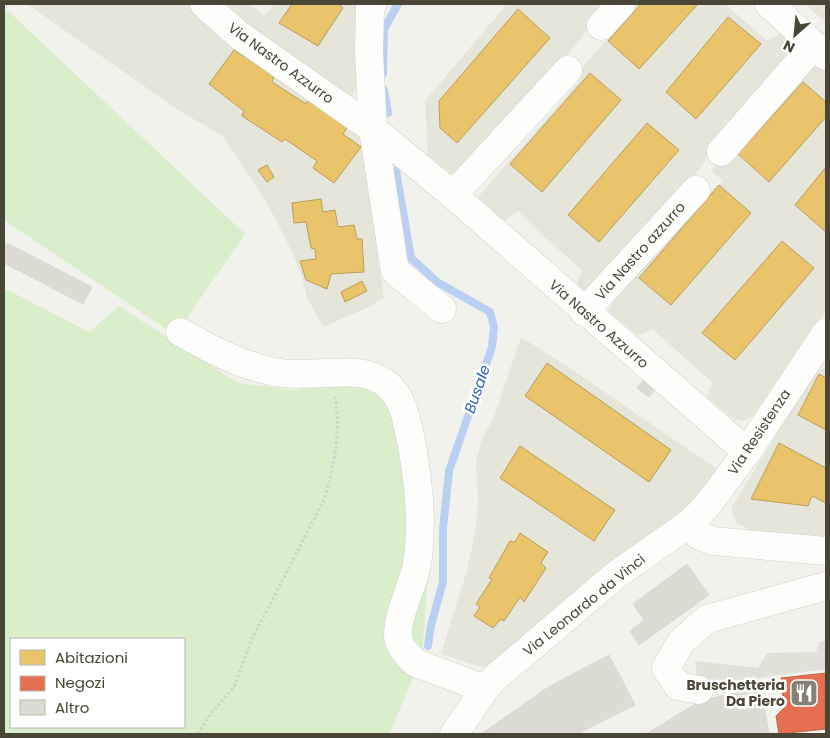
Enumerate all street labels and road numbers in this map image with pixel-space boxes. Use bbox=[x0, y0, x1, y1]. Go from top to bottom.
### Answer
street label: Via Nastro Azzurro bbox=[224, 18, 338, 108]
street label: Via Nastro azzurro bbox=[590, 197, 690, 305]
street label: Via Nastro Azzurro bbox=[545, 275, 653, 373]
street label: Via Resistenza bbox=[723, 385, 795, 479]
street label: Via Leonardo da Vinci bbox=[519, 549, 649, 661]

